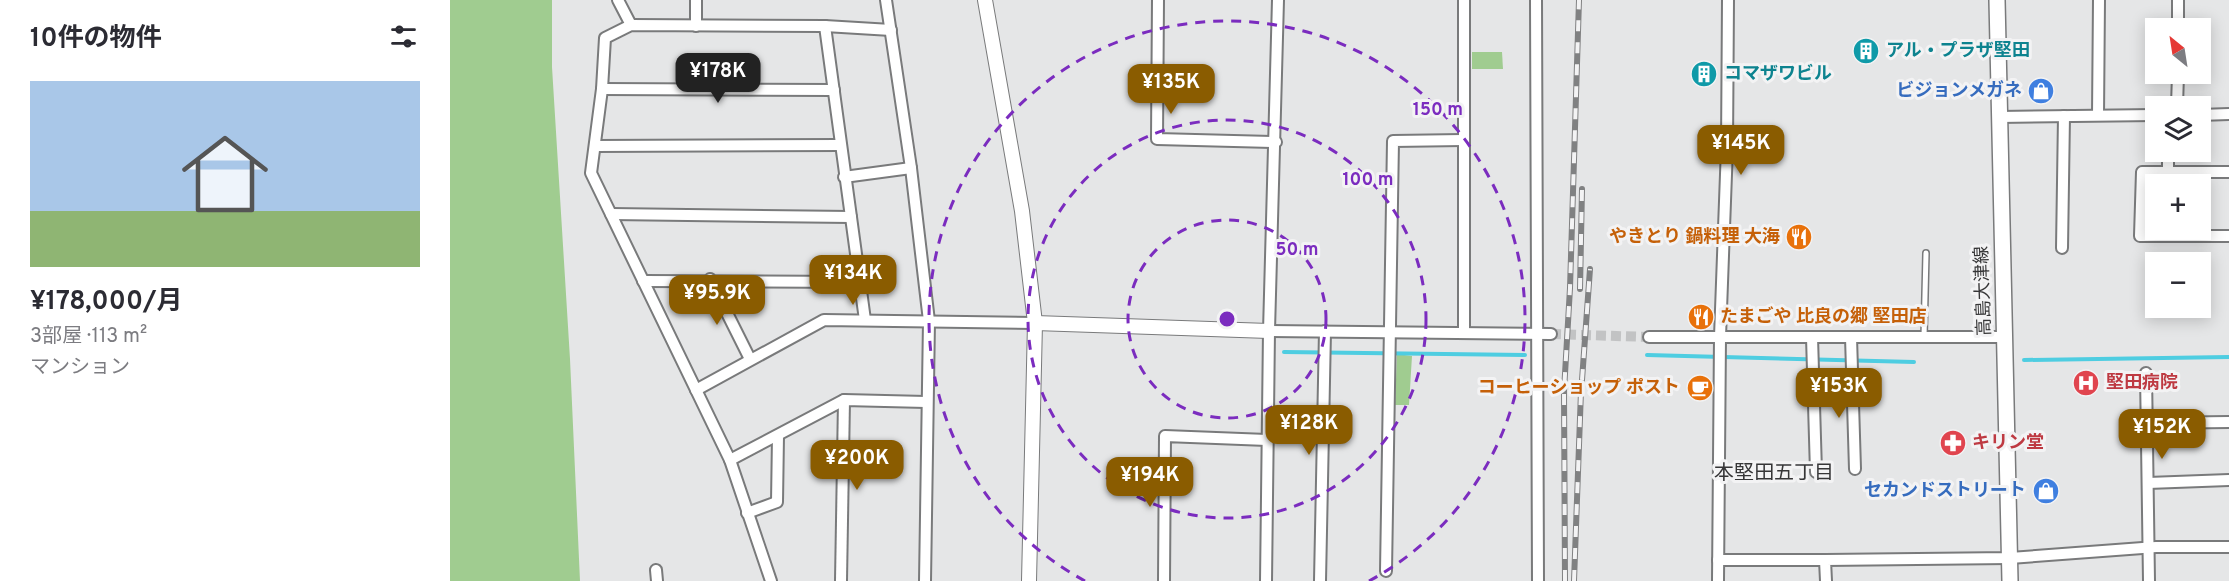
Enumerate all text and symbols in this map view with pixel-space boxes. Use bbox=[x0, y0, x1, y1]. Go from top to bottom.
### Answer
north arrow bbox=[2145, 18, 2211, 84]
map controls bbox=[2145, 18, 2211, 318]
icon: filters bbox=[387, 20, 420, 53]
text: 10件の物件 bbox=[30, 23, 162, 56]
building icon: アル・プラザ堅田 bbox=[1851, 36, 1881, 66]
place label: アル・プラザ堅田 bbox=[1886, 40, 2030, 63]
pin: ¥178K bbox=[676, 53, 760, 104]
text: ¥178K bbox=[690, 59, 746, 85]
building icon: コマザワビル bbox=[1689, 59, 1719, 89]
place label: コマザワビル bbox=[1724, 63, 1832, 86]
pin: ¥135K bbox=[1129, 64, 1213, 115]
text: ¥135K bbox=[1142, 70, 1200, 96]
shop icon: ビジョンメガネ bbox=[2026, 76, 2056, 106]
place label: ビジョンメガネ bbox=[1897, 80, 2022, 103]
button: layers bbox=[2145, 96, 2211, 162]
text: 150 m bbox=[1413, 99, 1463, 122]
icon: home bbox=[171, 120, 279, 228]
pin: ¥145K bbox=[1699, 125, 1783, 176]
text: ¥145K bbox=[1711, 131, 1771, 157]
text: 100 m bbox=[1342, 169, 1394, 192]
button: + bbox=[2145, 174, 2211, 240]
restaurant icon: やきとり 鍋料理 大海 bbox=[1784, 222, 1814, 252]
place label: やきとり 鍋料理 大海 bbox=[1609, 226, 1780, 249]
text: 50 m bbox=[1275, 239, 1319, 262]
street label: 高島大津線 bbox=[1971, 246, 1997, 336]
button: − bbox=[2145, 252, 2211, 318]
pin: ¥134K bbox=[811, 255, 895, 306]
text: ¥134K bbox=[823, 261, 883, 287]
pin: ¥95.9K bbox=[668, 275, 766, 326]
text: ¥95.9K bbox=[683, 281, 751, 307]
text: ¥178,000/月 bbox=[30, 286, 183, 319]
restaurant icon: たまごや 比良の郷 堅田店 bbox=[1686, 302, 1716, 332]
place label: たまごや 比良の郷 堅田店 bbox=[1720, 306, 1926, 329]
centre of rings bbox=[1217, 309, 1237, 329]
text: 3部屋 · 113 m² bbox=[30, 324, 147, 350]
text: マンション bbox=[30, 355, 130, 381]
pin: ¥153K bbox=[1797, 368, 1881, 419]
hospital icon: 堅田病院 bbox=[2071, 368, 2101, 398]
place label: 堅田病院 bbox=[2106, 372, 2178, 395]
cafe icon: コーヒーショップ ポスト bbox=[1685, 373, 1715, 403]
text: ¥153K bbox=[1810, 374, 1868, 400]
place label: コーヒーショップ ポスト bbox=[1478, 377, 1680, 400]
pin: ¥128K bbox=[1267, 405, 1351, 456]
pin: ¥152K bbox=[2120, 409, 2204, 460]
text: ¥128K bbox=[1279, 411, 1339, 437]
text: ¥152K bbox=[2133, 415, 2191, 441]
pharmacy icon: キリン堂 bbox=[1938, 428, 1968, 458]
place label: キリン堂 bbox=[1972, 432, 2044, 455]
pin: ¥200K bbox=[815, 440, 899, 491]
text: ¥200K bbox=[825, 446, 889, 472]
pin: ¥194K bbox=[1108, 457, 1192, 508]
district label: 本堅田五丁目 bbox=[1714, 461, 1834, 487]
text: ¥194K bbox=[1120, 463, 1180, 489]
shop icon: セカンドストリート bbox=[2031, 476, 2061, 506]
place label: セカンドストリート bbox=[1864, 480, 2026, 503]

